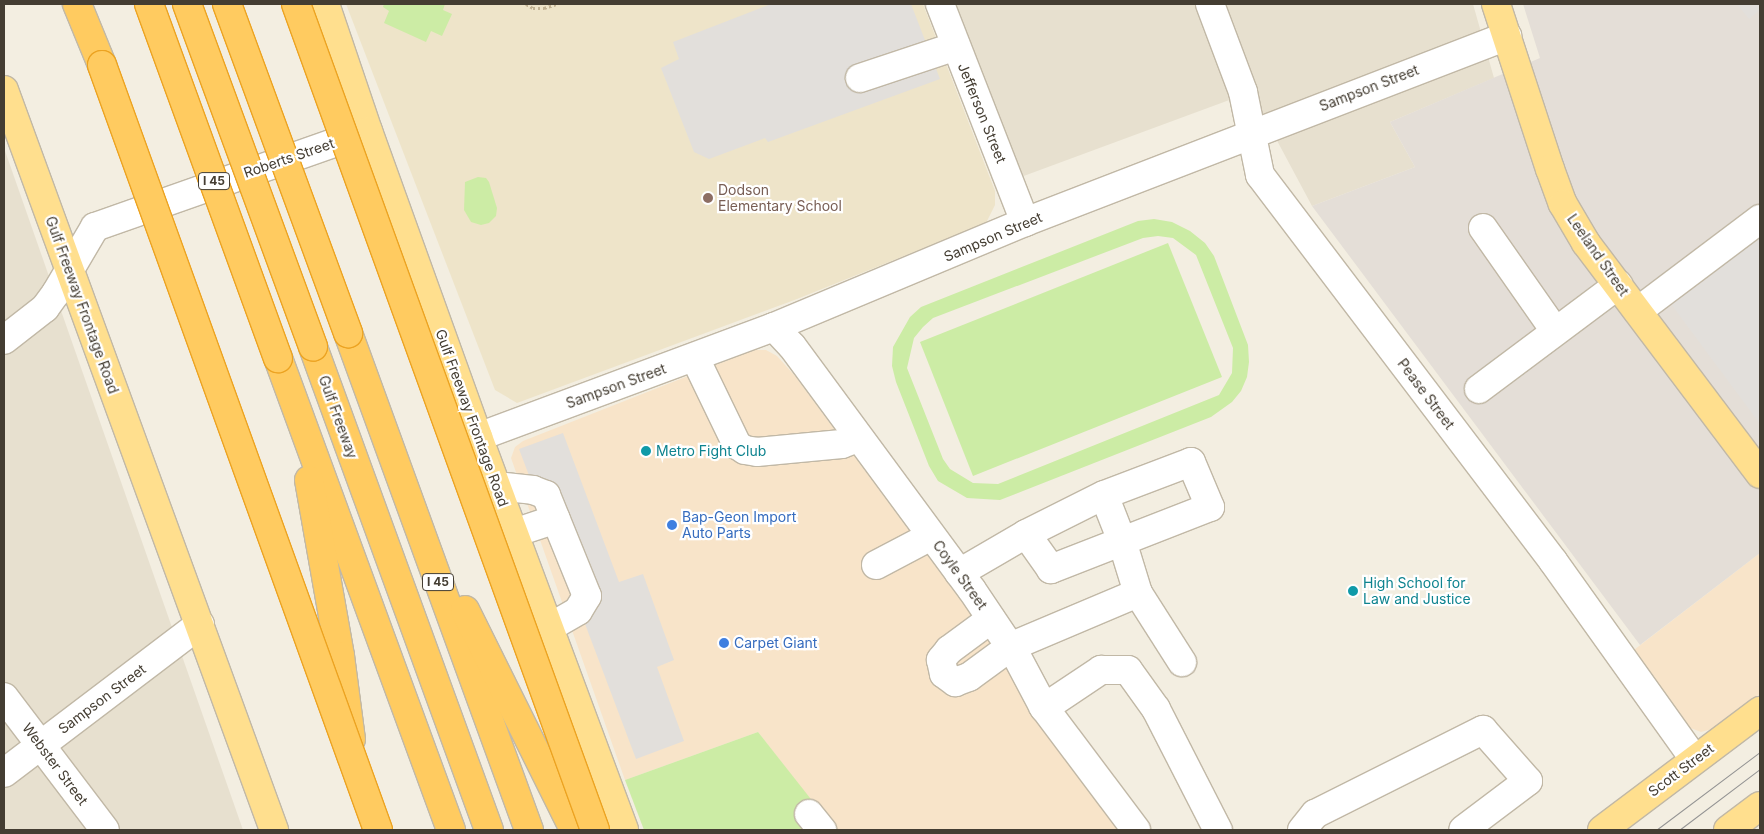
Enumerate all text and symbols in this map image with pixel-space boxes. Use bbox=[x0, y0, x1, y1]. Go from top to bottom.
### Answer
street label: Jefferson Street bbox=[954, 60, 1010, 166]
street label: Sampson Street bbox=[1317, 61, 1421, 115]
street label: Roberts Street bbox=[241, 135, 337, 181]
road number: I 45 bbox=[198, 172, 230, 190]
place label: Dodson Elementary School bbox=[718, 182, 842, 214]
marker: Dodson Elementary School bbox=[702, 192, 714, 204]
street label: Sampson Street bbox=[941, 209, 1045, 265]
street label: Leeland Street bbox=[1564, 211, 1632, 299]
street label: Gulf Freeway Frontage Road bbox=[42, 214, 122, 396]
street label: Gulf Freeway Frontage Road bbox=[432, 327, 512, 509]
street label: Pease Street bbox=[1394, 355, 1458, 433]
street label: Sampson Street bbox=[564, 360, 668, 412]
street label: Gulf Freeway bbox=[315, 373, 361, 461]
place label: Metro Fight Club bbox=[656, 443, 766, 459]
marker: Metro Fight Club bbox=[640, 445, 652, 457]
place label: Bap-Geon Import Auto Parts bbox=[682, 509, 796, 542]
marker: Bap-Geon Import Auto Parts bbox=[666, 519, 678, 531]
street label: Coyle Street bbox=[929, 537, 991, 613]
road number: I 45 bbox=[422, 572, 454, 592]
place label: High School for Law and Justice bbox=[1363, 575, 1471, 608]
marker: High School for Law and Justice bbox=[1347, 585, 1359, 597]
place label: Carpet Giant bbox=[734, 635, 817, 651]
marker: Carpet Giant bbox=[718, 637, 730, 649]
street label: Sampson Street bbox=[55, 661, 149, 737]
street label: Webster Street bbox=[19, 720, 91, 808]
street label: Scott Street bbox=[1645, 740, 1717, 800]

